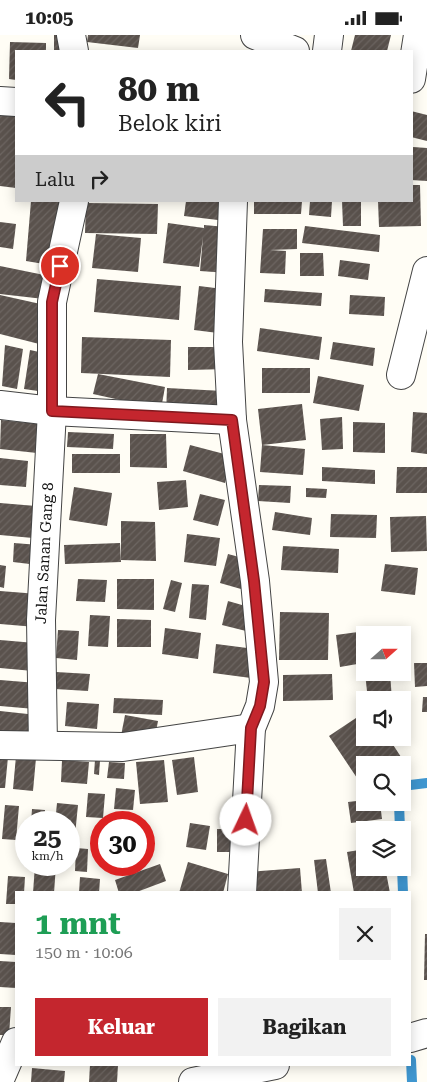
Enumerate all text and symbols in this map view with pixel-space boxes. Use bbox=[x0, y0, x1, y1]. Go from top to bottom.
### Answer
text: 10:05 bbox=[25, 6, 74, 29]
text: 80 m bbox=[118, 69, 200, 110]
icon: left bbox=[35, 70, 100, 135]
text: Belok kiri bbox=[118, 111, 222, 136]
icon: right bbox=[85, 165, 113, 193]
text: Lalu bbox=[35, 168, 75, 191]
pin bbox=[39, 245, 81, 287]
icon: arrive bbox=[46, 252, 74, 280]
street label: Jalan Sanan Gang 8 bbox=[32, 482, 57, 624]
north arrow bbox=[356, 626, 411, 681]
map controls bbox=[356, 626, 411, 876]
button: sound bbox=[356, 691, 411, 746]
button: search bbox=[356, 756, 411, 811]
position arrow bbox=[219, 793, 271, 845]
speed limit sign: 30 bbox=[90, 811, 155, 876]
button: layers bbox=[356, 821, 411, 876]
text: 25 bbox=[33, 823, 62, 852]
text: km/h bbox=[31, 849, 64, 863]
text: 1 mnt bbox=[35, 906, 121, 941]
button: close bbox=[339, 908, 391, 960]
text: 150 m · 10:06 bbox=[35, 943, 133, 962]
button: Keluar bbox=[35, 998, 208, 1056]
button: Bagikan bbox=[218, 998, 391, 1056]

